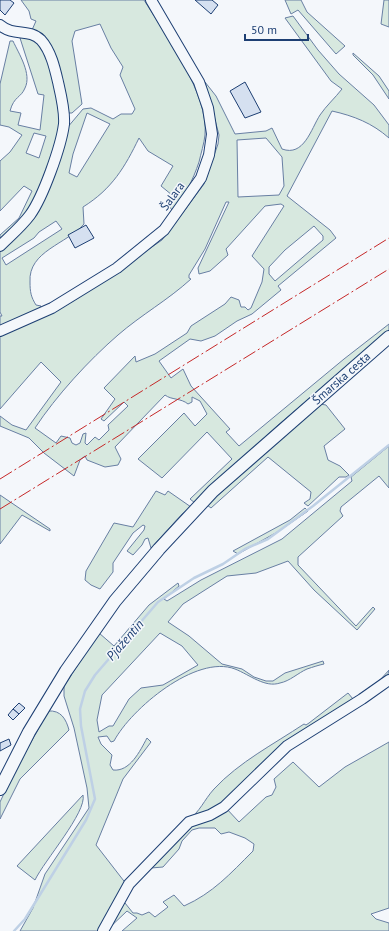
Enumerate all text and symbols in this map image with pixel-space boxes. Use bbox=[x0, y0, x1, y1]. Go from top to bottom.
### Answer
scale bar bbox=[245, 16, 308, 42]
text: 50 m bbox=[251, 22, 277, 37]
street label: Šalara bbox=[157, 179, 187, 213]
street label: Šmarska cesta bbox=[309, 349, 373, 407]
water label: Pjažentin bbox=[103, 616, 148, 664]

